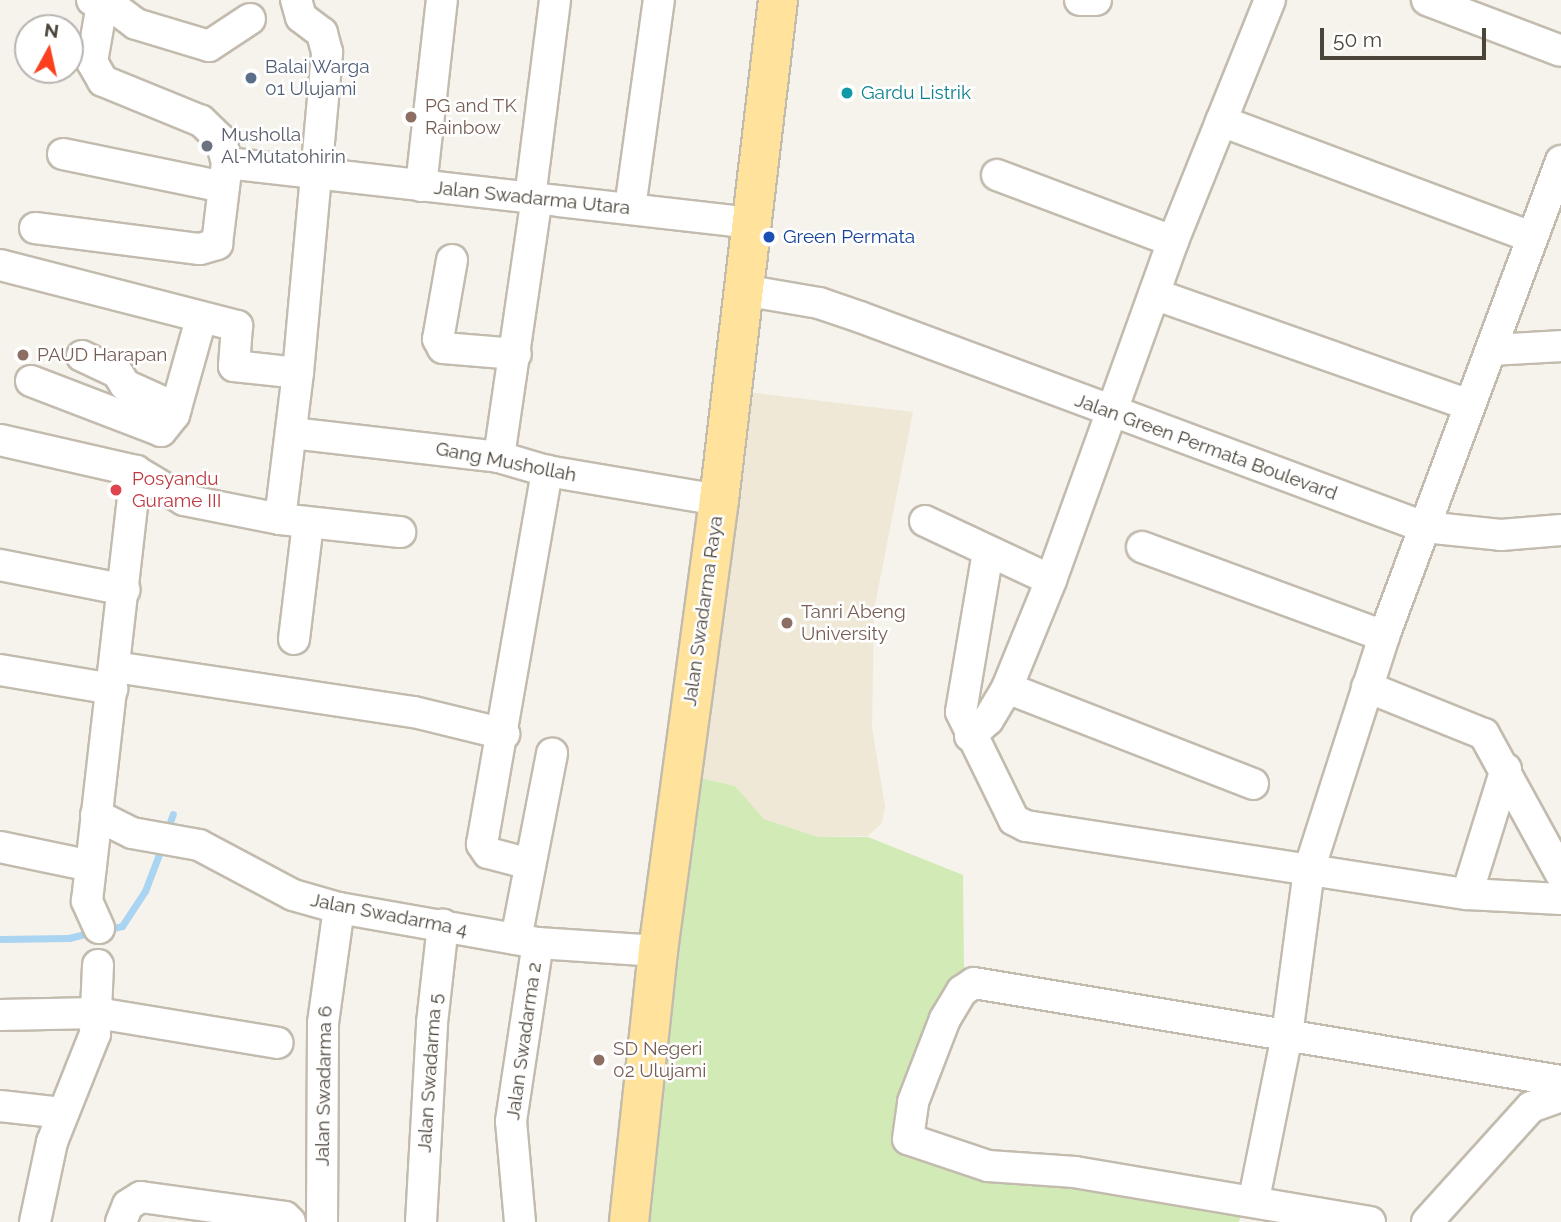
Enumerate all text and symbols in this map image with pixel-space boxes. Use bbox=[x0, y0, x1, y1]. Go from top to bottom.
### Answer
north arrow bbox=[14, 14, 84, 84]
scale bar bbox=[1323, 14, 1489, 58]
text: N bbox=[43, 18, 60, 42]
text: 50 m bbox=[1333, 27, 1382, 52]
place label: Balai Warga 01 Ulujami bbox=[265, 56, 370, 100]
marker: Balai Warga 01 Ulujami bbox=[243, 70, 259, 86]
place label: Gardu Listrik bbox=[861, 82, 971, 104]
marker: Gardu Listrik bbox=[839, 85, 855, 101]
place label: PG and TK Rainbow bbox=[425, 95, 517, 139]
marker: PG and TK Rainbow bbox=[403, 109, 419, 125]
place label: Musholla Al-Mutatohirin bbox=[221, 124, 346, 168]
marker: Musholla Al-Mutatohirin bbox=[199, 138, 215, 154]
street label: Jalan Swadarma Utara bbox=[433, 176, 631, 220]
place label: Green Permata bbox=[783, 226, 915, 248]
marker: Green Permata bbox=[761, 229, 777, 245]
place label: PAUD Harapan bbox=[37, 344, 167, 366]
marker: PAUD Harapan bbox=[15, 347, 31, 363]
street label: Jalan Green Permata Boulevard bbox=[1072, 389, 1340, 505]
street label: Gang Mushollah bbox=[434, 437, 578, 487]
place label: Posyandu Gurame III bbox=[132, 468, 221, 512]
marker: Posyandu Gurame III bbox=[106, 480, 126, 500]
street label: Jalan Swadarma Raya bbox=[678, 514, 728, 708]
place label: Tanri Abeng University bbox=[801, 601, 906, 645]
marker: Tanri Abeng University bbox=[779, 615, 795, 631]
street label: Jalan Swadarma 4 bbox=[309, 889, 469, 941]
street label: Jalan Swadarma 2 bbox=[502, 961, 546, 1121]
street label: Jalan Swadarma 5 bbox=[413, 993, 447, 1153]
street label: Jalan Swadarma 6 bbox=[311, 1006, 337, 1166]
place label: SD Negeri 02 Ulujami bbox=[613, 1038, 706, 1082]
marker: SD Negeri 02 Ulujami bbox=[591, 1052, 607, 1068]

